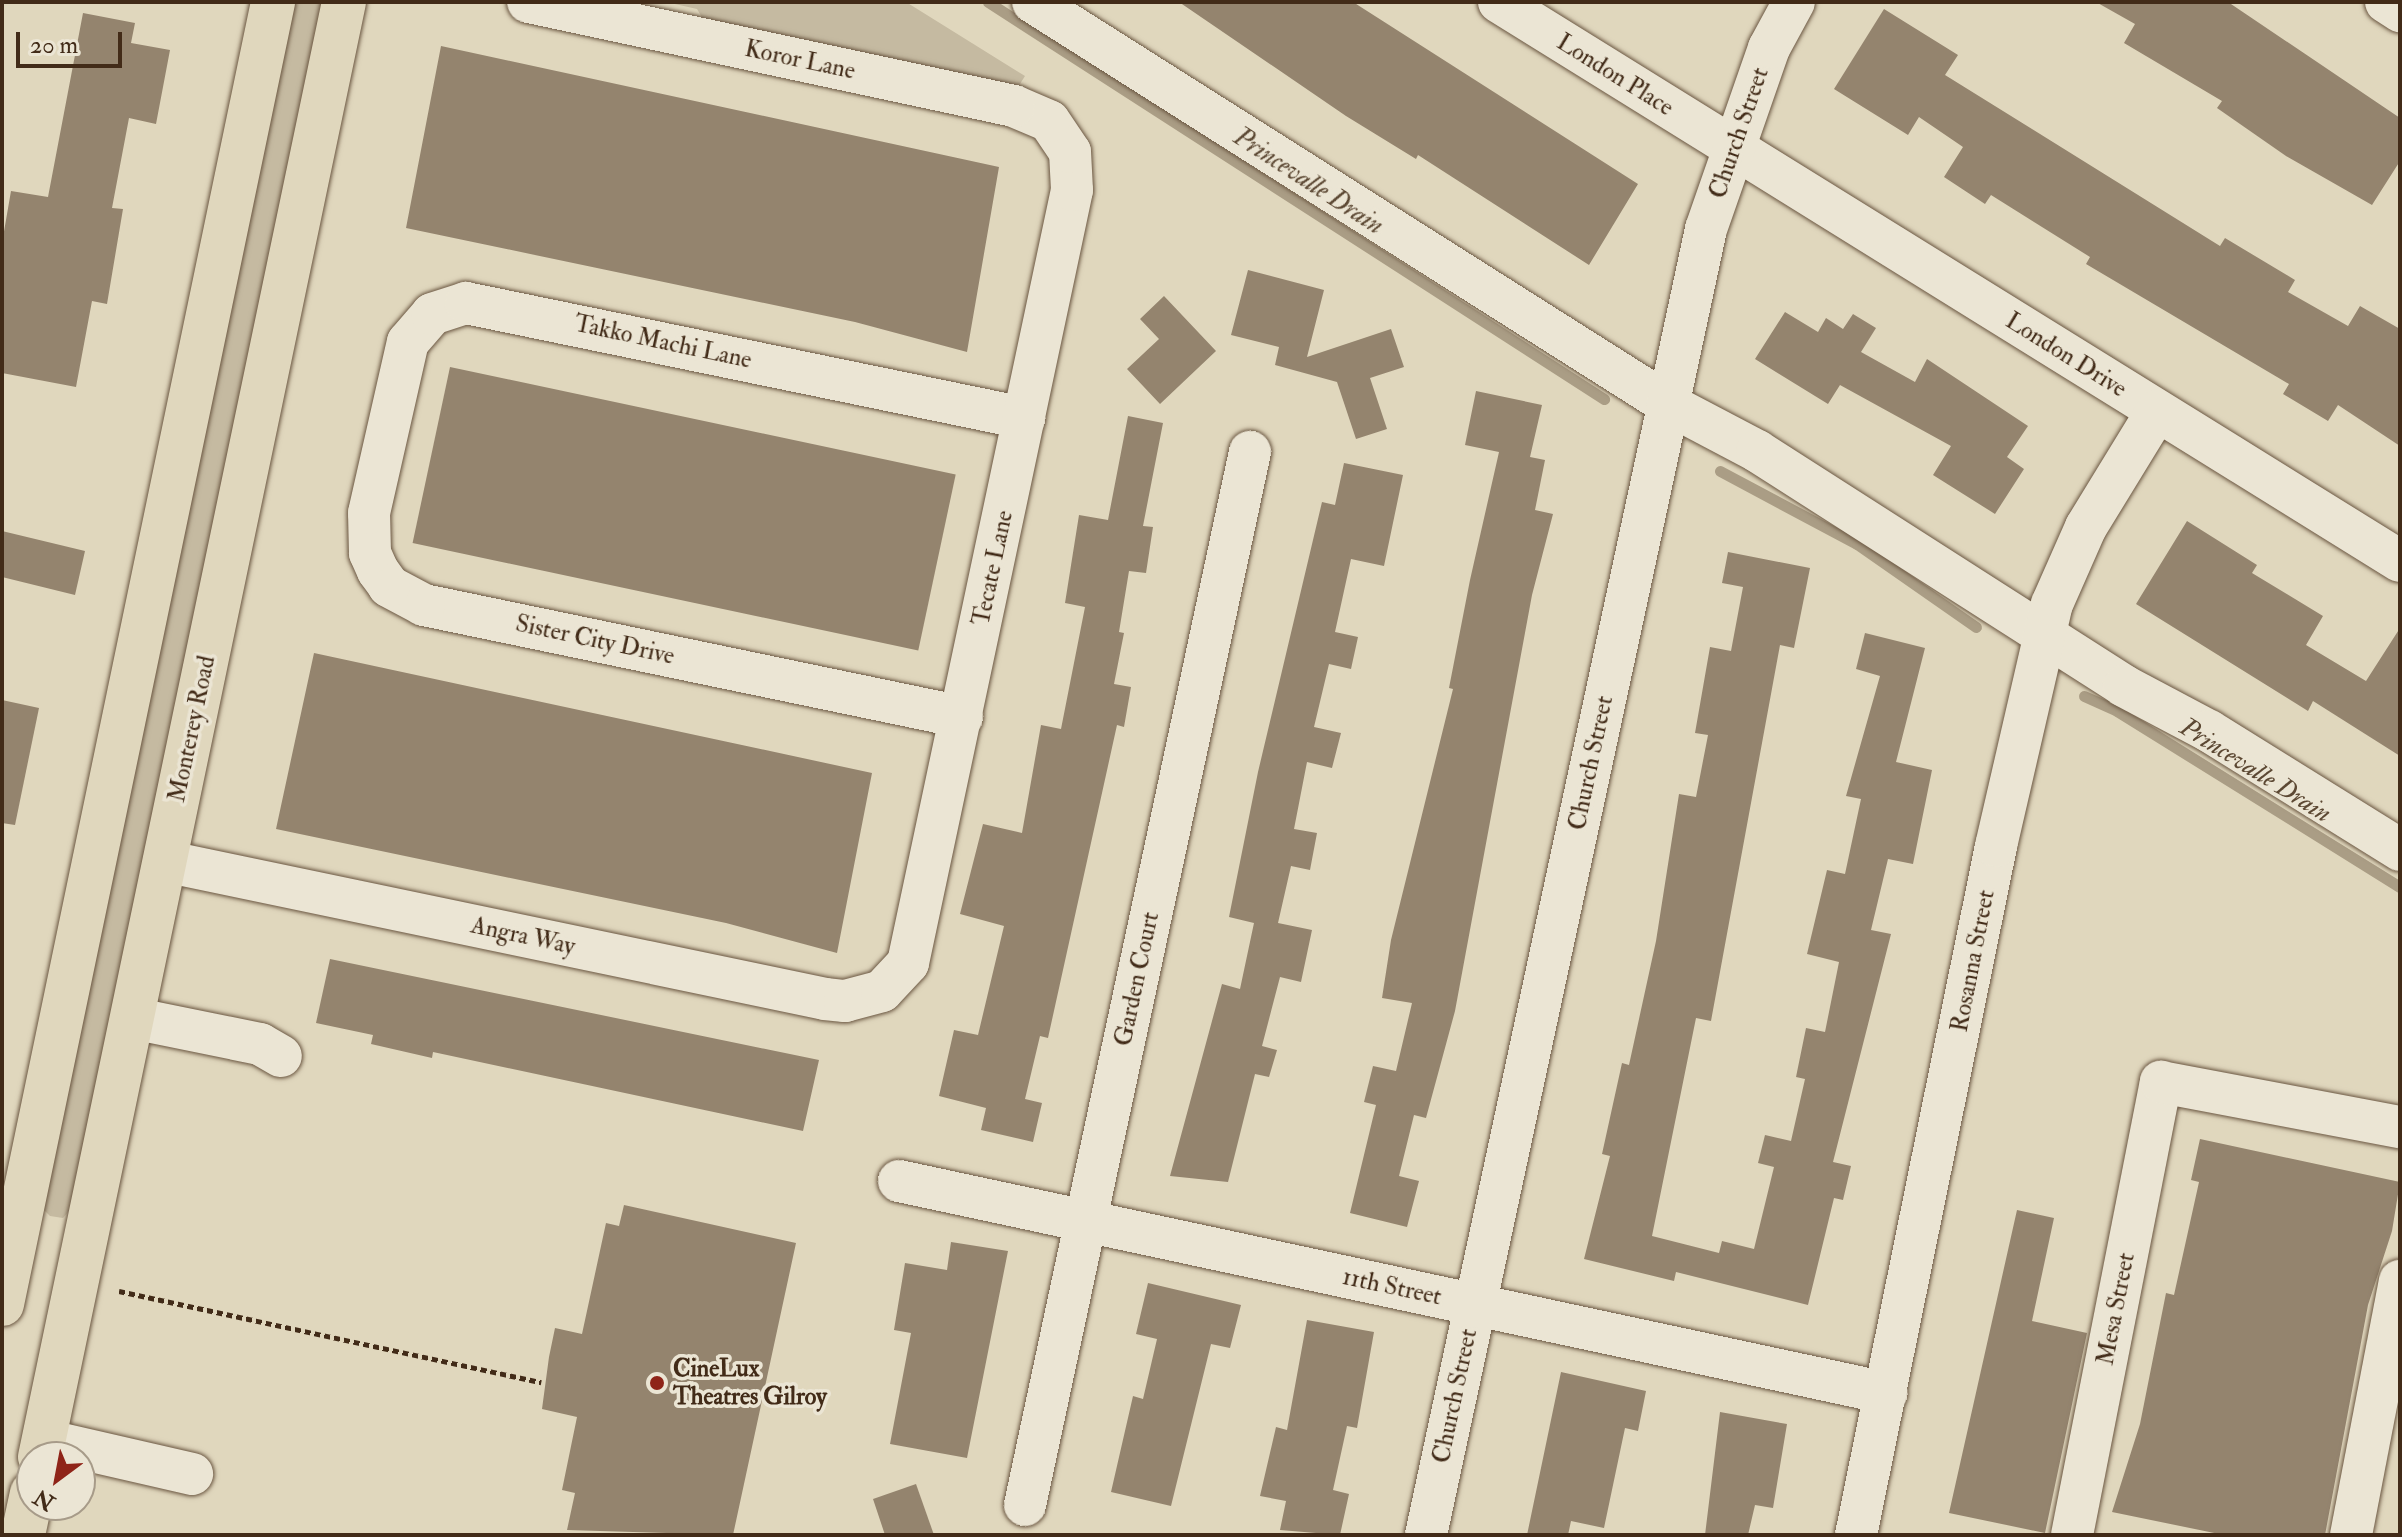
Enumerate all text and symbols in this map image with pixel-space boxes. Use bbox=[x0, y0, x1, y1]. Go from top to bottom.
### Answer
scale bar bbox=[20, 16, 126, 66]
street label: London Place bbox=[1551, 28, 1679, 122]
text: 20 m bbox=[30, 30, 78, 61]
street label: Koror Lane bbox=[742, 34, 858, 86]
street label: Church Street bbox=[1703, 64, 1775, 202]
water label: Princevalle Drain bbox=[1227, 122, 1389, 242]
street label: London Drive bbox=[2000, 306, 2132, 404]
street label: Takko Machi Lane bbox=[572, 309, 754, 375]
street label: Tecate Lane bbox=[967, 508, 1019, 628]
street label: Sister City Drive bbox=[513, 609, 677, 671]
street label: Monterey Road bbox=[162, 653, 222, 805]
street label: Church Street bbox=[1563, 693, 1619, 833]
water label: Princevalle Drain bbox=[2174, 712, 2336, 830]
street label: Rosanna Street bbox=[1945, 888, 2001, 1034]
street label: Garden Court bbox=[1109, 909, 1165, 1049]
street label: Angra Way bbox=[468, 911, 578, 961]
street label: Mesa Street bbox=[2091, 1250, 2141, 1368]
street label: 11th Street bbox=[1340, 1262, 1444, 1312]
street label: Church Street bbox=[1427, 1326, 1483, 1466]
place label: CineLux Theatres Gilroy bbox=[673, 1355, 827, 1411]
marker: CineLux Theatres Gilroy bbox=[648, 1374, 666, 1392]
north arrow bbox=[16, 1441, 96, 1521]
text: N bbox=[29, 1483, 60, 1517]

